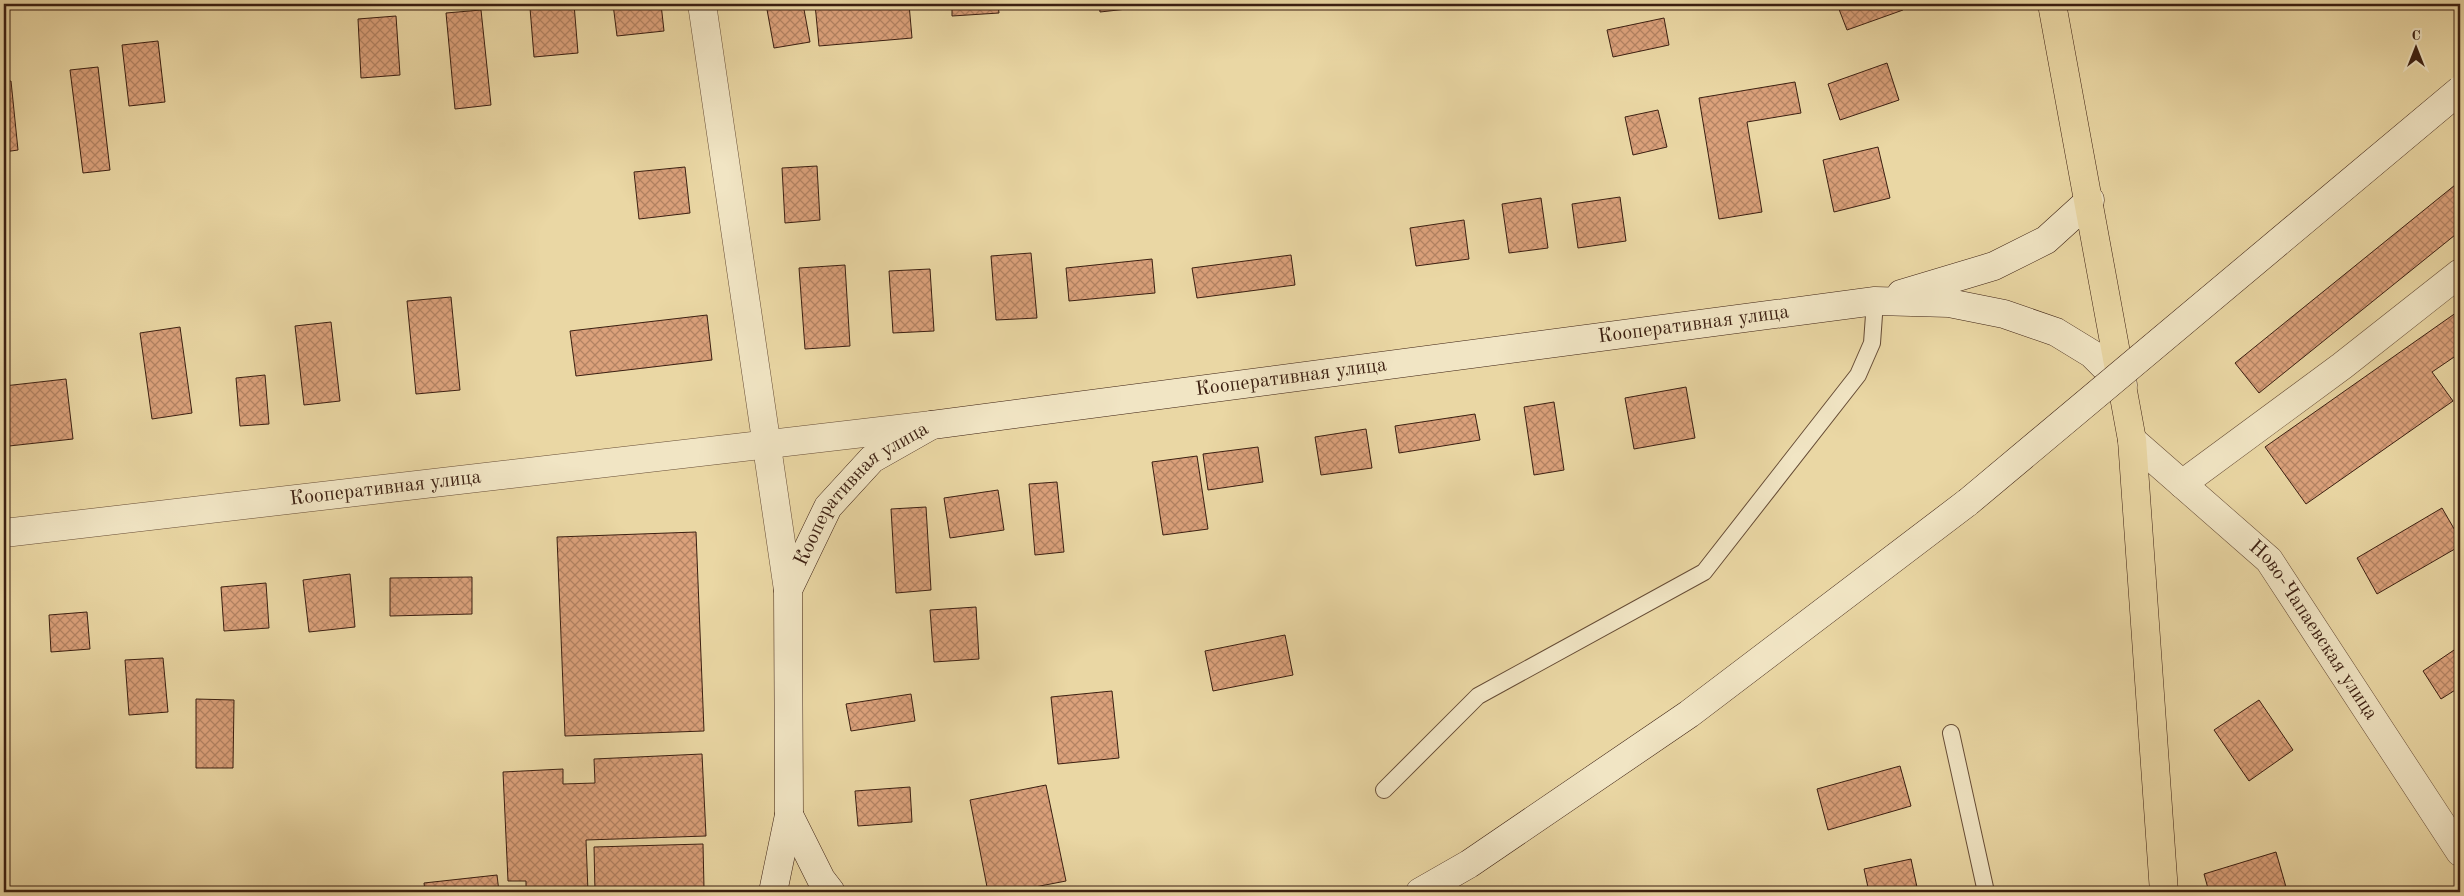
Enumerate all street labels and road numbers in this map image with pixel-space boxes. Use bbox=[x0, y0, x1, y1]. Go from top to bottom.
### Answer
street label: Кооперативная улица bbox=[1597, 302, 1791, 347]
street label: Кооперативная улица bbox=[1194, 355, 1388, 400]
street label: Кооперативная улица bbox=[791, 419, 932, 569]
street label: Кооперативная улица bbox=[289, 468, 482, 510]
street label: Ново-Чапаевская улица bbox=[2245, 537, 2381, 724]

